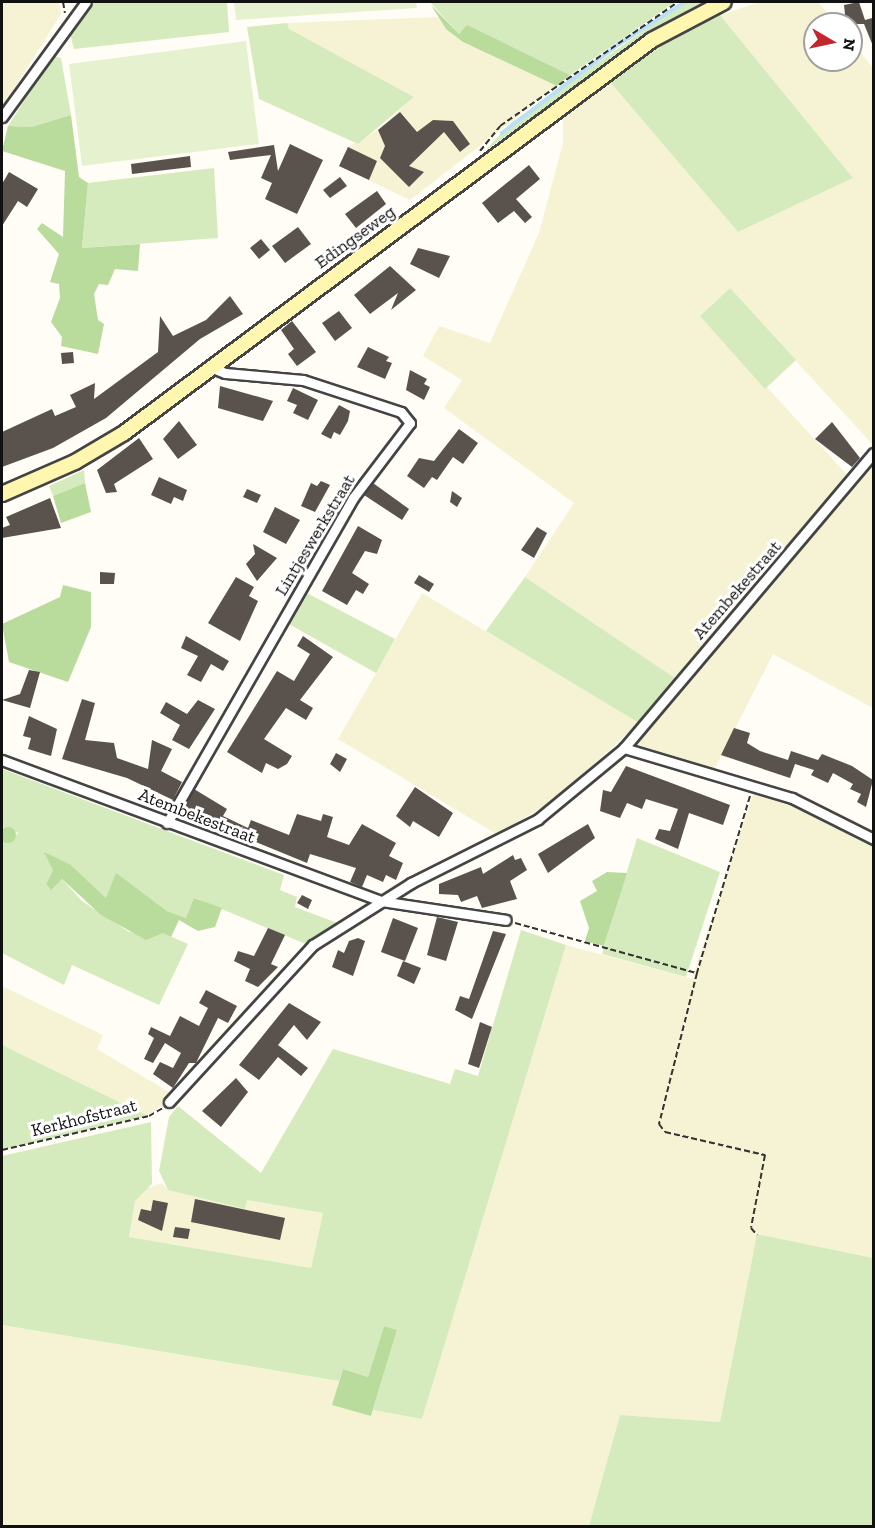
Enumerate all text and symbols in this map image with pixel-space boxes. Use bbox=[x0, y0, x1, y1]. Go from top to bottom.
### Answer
north arrow bbox=[803, 12, 863, 72]
text: N bbox=[839, 37, 860, 52]
street label: Edingseweg bbox=[311, 201, 399, 273]
street label: Lintjeswerkstraat bbox=[270, 470, 360, 600]
street label: Atembekestraat bbox=[688, 536, 786, 644]
street label: Atembekestraat bbox=[135, 784, 259, 848]
street label: Kerkhofstraat bbox=[29, 1094, 139, 1142]

